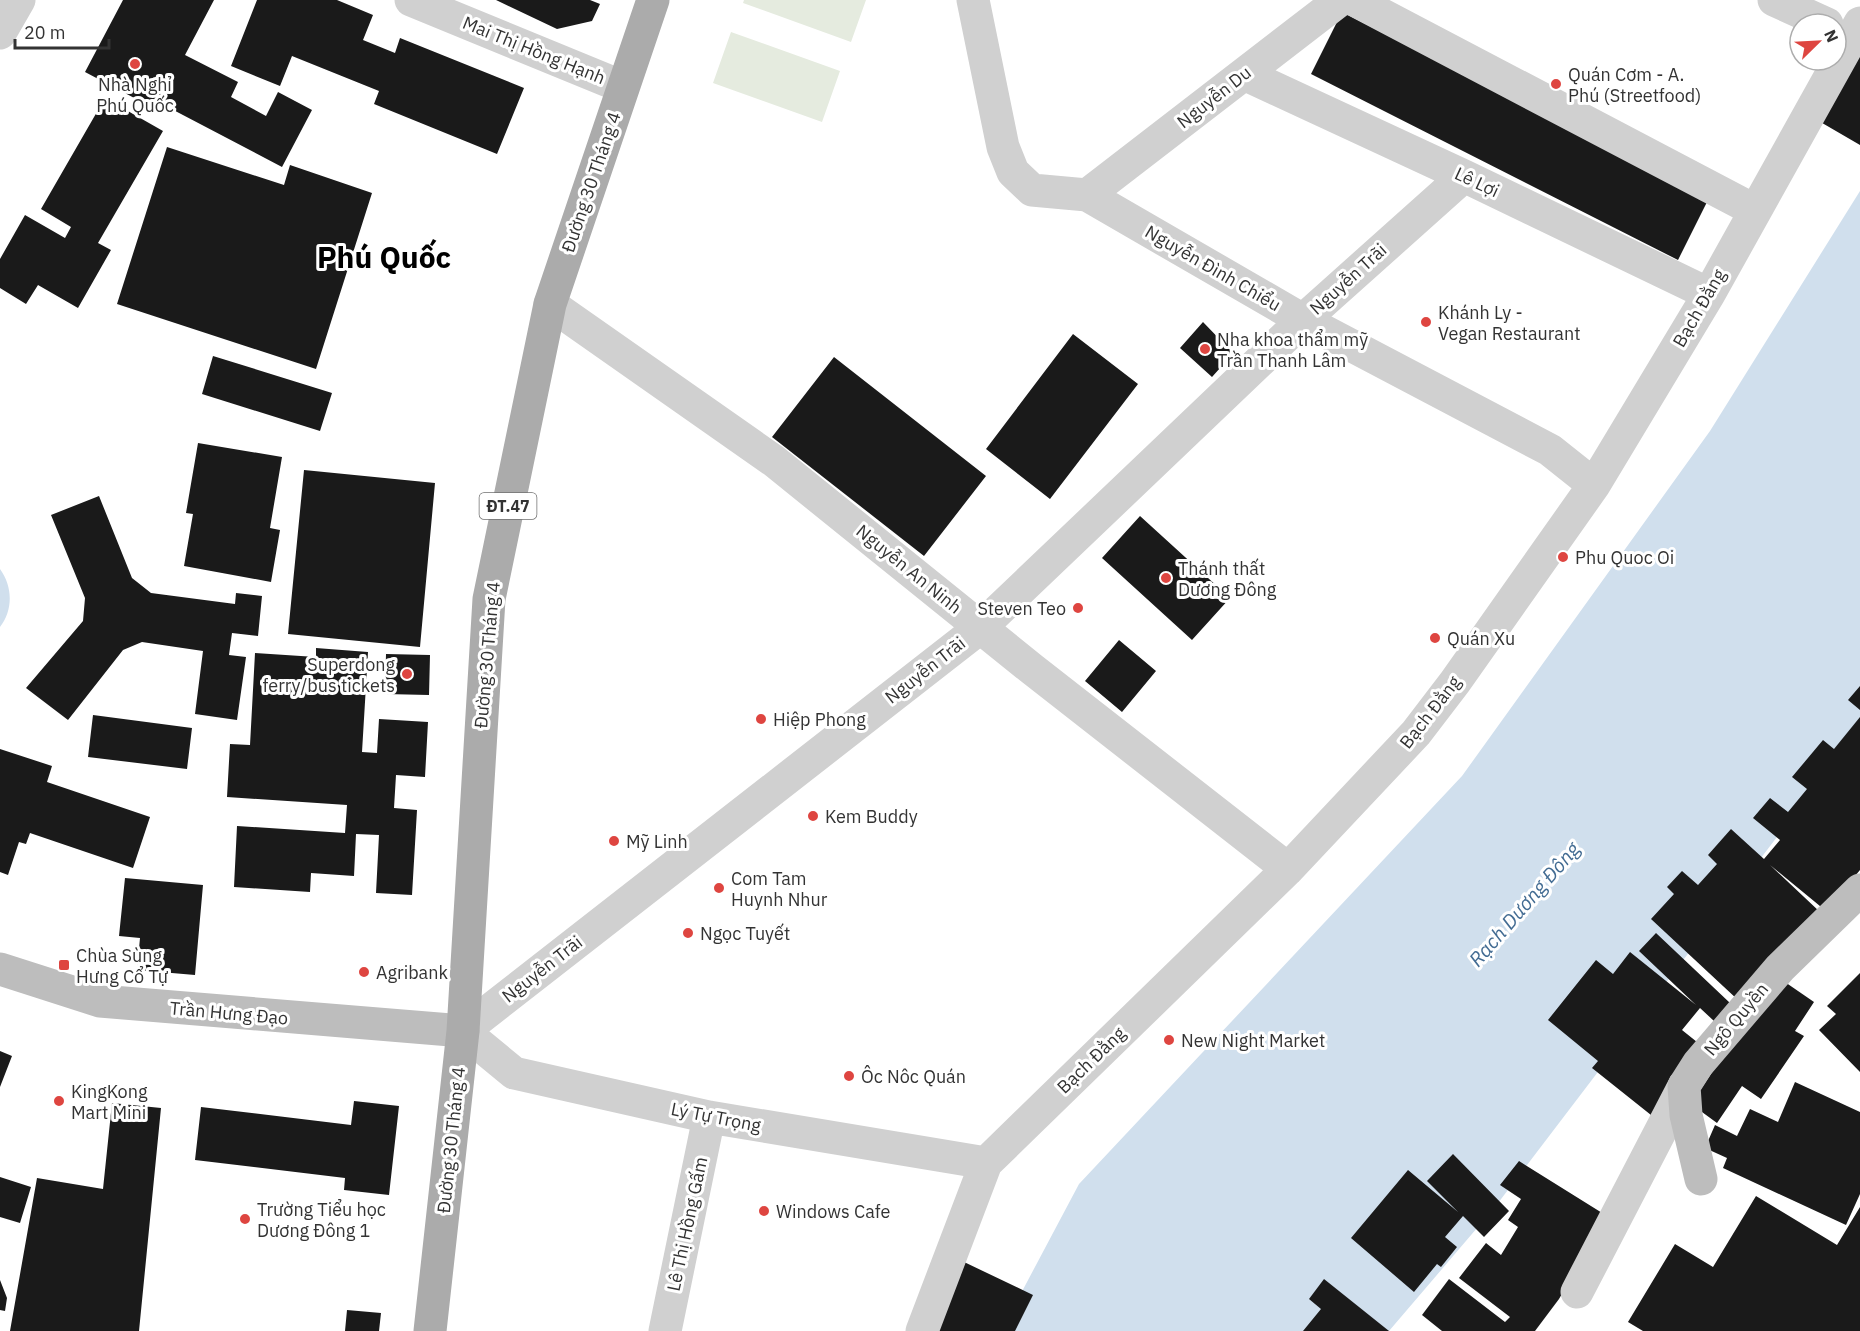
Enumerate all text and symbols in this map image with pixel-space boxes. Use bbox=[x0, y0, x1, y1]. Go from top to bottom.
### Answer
street label: Mai Thị Hồng Hạnh bbox=[459, 11, 609, 89]
scale bar bbox=[15, 12, 110, 50]
north arrow bbox=[1788, 12, 1848, 72]
text: 20 m bbox=[24, 21, 66, 44]
text: N bbox=[1820, 27, 1843, 45]
marker: Nhà Nghỉ Phú Quốc bbox=[128, 57, 142, 71]
street label: Nguyễn Du bbox=[1172, 61, 1256, 133]
place label: Quán Cơm - A. Phú (Streetfood) bbox=[1568, 63, 1701, 107]
place label: Nhà Nghỉ Phú Quốc bbox=[96, 73, 174, 117]
marker: Quán Cơm - A. Phú (Streetfood) bbox=[1549, 77, 1563, 91]
street label: Đường 30 Tháng 4 bbox=[556, 108, 626, 255]
street label: Lê Lợi bbox=[1451, 162, 1503, 202]
street label: Nguyễn Đình Chiểu bbox=[1141, 220, 1285, 316]
district label: Phú Quốc bbox=[317, 237, 451, 276]
street label: Nguyễn Trãi bbox=[1305, 238, 1391, 320]
street label: Bạch Đằng bbox=[1667, 264, 1731, 351]
place label: Khánh Ly - Vegan Restaurant bbox=[1438, 301, 1580, 345]
marker: Khánh Ly - Vegan Restaurant bbox=[1419, 315, 1433, 329]
place label: Nha khoa thẩm mỹ Trần Thanh Lâm bbox=[1217, 328, 1368, 372]
marker: Nha khoa thẩm mỹ Trần Thanh Lâm bbox=[1198, 342, 1212, 356]
road number: ĐT.47 bbox=[480, 493, 536, 519]
street label: Nguyễn An Ninh bbox=[852, 519, 966, 619]
place label: Phu Quoc Oi bbox=[1575, 546, 1674, 569]
marker: Phu Quoc Oi bbox=[1556, 550, 1570, 564]
place label: Thánh thất Dương Đông bbox=[1178, 557, 1277, 601]
marker: Thánh thất Dương Đông bbox=[1159, 571, 1173, 585]
street label: Đường 30 Tháng 4 bbox=[469, 580, 505, 729]
place label: Steven Teo bbox=[977, 597, 1066, 620]
marker: Steven Teo bbox=[1071, 601, 1085, 615]
place label: Quán Xu bbox=[1447, 627, 1515, 650]
street label: Nguyễn Trãi bbox=[880, 631, 970, 709]
marker: Quán Xu bbox=[1428, 631, 1442, 645]
place label: Superdong ferry/bus tickets bbox=[262, 653, 395, 697]
marker: Superdong ferry/bus tickets bbox=[400, 667, 414, 681]
street label: Bạch Đằng bbox=[1394, 671, 1466, 753]
place label: Hiệp Phong bbox=[773, 708, 866, 731]
marker: Hiệp Phong bbox=[754, 712, 768, 726]
place label: Kem Buddy bbox=[825, 805, 918, 828]
marker: Kem Buddy bbox=[806, 809, 820, 823]
place label: Mỹ Linh bbox=[626, 830, 688, 853]
marker: Mỹ Linh bbox=[607, 834, 621, 848]
water label: Rạch Dương Đông bbox=[1463, 835, 1586, 972]
place label: Com Tam Huynh Nhur bbox=[731, 867, 828, 911]
marker: Com Tam Huynh Nhur bbox=[712, 881, 726, 895]
place label: Ngọc Tuyết bbox=[700, 922, 790, 945]
marker: Ngọc Tuyết bbox=[681, 926, 695, 940]
street label: Nguyễn Trãi bbox=[497, 930, 587, 1008]
place label: Chùa Sùng Hưng Cổ Tự bbox=[76, 944, 169, 988]
marker: Chùa Sùng Hưng Cổ Tự bbox=[57, 958, 71, 972]
place label: Agribank bbox=[376, 961, 448, 984]
marker: Agribank bbox=[357, 965, 371, 979]
street label: Ngô Quyền bbox=[1699, 978, 1773, 1060]
street label: Trần Hưng Đạo bbox=[169, 996, 289, 1030]
street label: Bạch Đằng bbox=[1052, 1021, 1130, 1098]
place label: New Night Market bbox=[1181, 1029, 1325, 1052]
marker: New Night Market bbox=[1162, 1033, 1176, 1047]
street label: Đường 30 Tháng 4 bbox=[432, 1065, 470, 1214]
place label: Ôc Nôc Quán bbox=[861, 1065, 966, 1088]
marker: Ôc Nôc Quán bbox=[842, 1069, 856, 1083]
place label: KingKong Mart Mini bbox=[71, 1080, 148, 1124]
marker: KingKong Mart Mini bbox=[52, 1094, 66, 1108]
street label: Lý Tự Trọng bbox=[669, 1097, 763, 1137]
street label: Lê Thị Hồng Gấm bbox=[662, 1155, 712, 1293]
place label: Trường Tiểu học Dương Đông 1 bbox=[257, 1198, 386, 1242]
place label: Windows Cafe bbox=[776, 1200, 891, 1223]
marker: Windows Cafe bbox=[757, 1204, 771, 1218]
marker: Trường Tiểu học Dương Đông 1 bbox=[238, 1212, 252, 1226]

